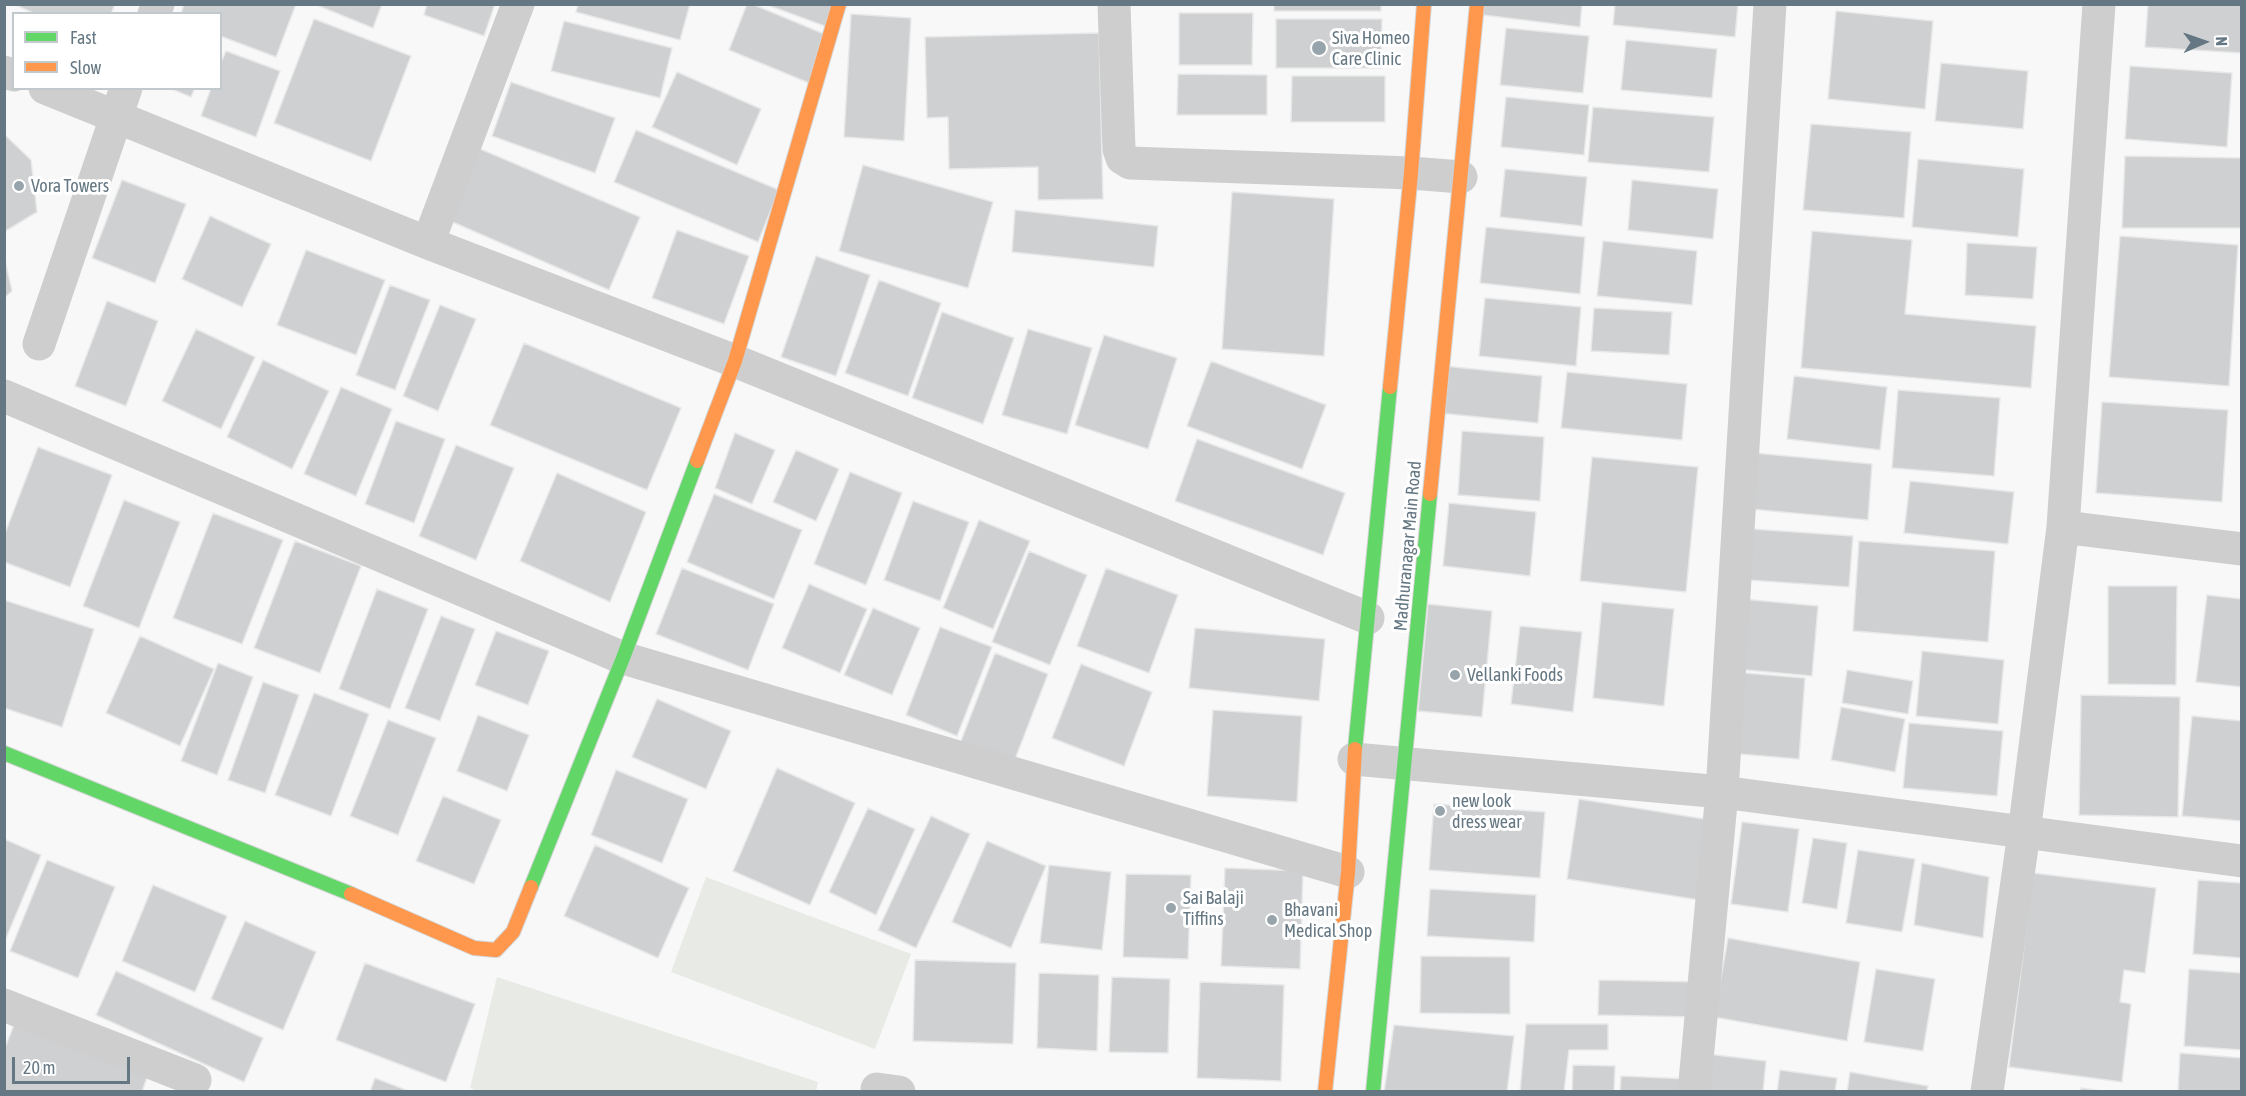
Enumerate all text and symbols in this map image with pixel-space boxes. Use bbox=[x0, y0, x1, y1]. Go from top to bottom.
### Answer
legend bbox=[12, 12, 222, 90]
north arrow bbox=[2174, 12, 2234, 72]
text: Fast bbox=[70, 27, 97, 48]
place label: Siva Homeo Care Clinic bbox=[1332, 27, 1410, 70]
text: N bbox=[2213, 36, 2231, 46]
marker: Siva Homeo Care Clinic bbox=[1310, 39, 1328, 57]
text: Slow bbox=[70, 57, 101, 78]
place label: Vora Towers bbox=[31, 175, 109, 197]
marker: Vora Towers bbox=[12, 179, 26, 193]
street label: Madhuranagar Main Road bbox=[1390, 460, 1426, 632]
place label: Vellanki Foods bbox=[1467, 664, 1563, 686]
marker: Vellanki Foods bbox=[1448, 668, 1462, 682]
place label: new look dress wear bbox=[1452, 790, 1522, 832]
marker: new look dress wear bbox=[1433, 804, 1447, 818]
place label: Sai Balaji Tiffins bbox=[1183, 887, 1244, 930]
place label: Bhavani Medical Shop bbox=[1284, 899, 1372, 942]
marker: Sai Balaji Tiffins bbox=[1164, 901, 1178, 915]
marker: Bhavani Medical Shop bbox=[1265, 913, 1279, 927]
scale bar bbox=[15, 1045, 134, 1083]
text: 20 m bbox=[23, 1057, 55, 1078]

